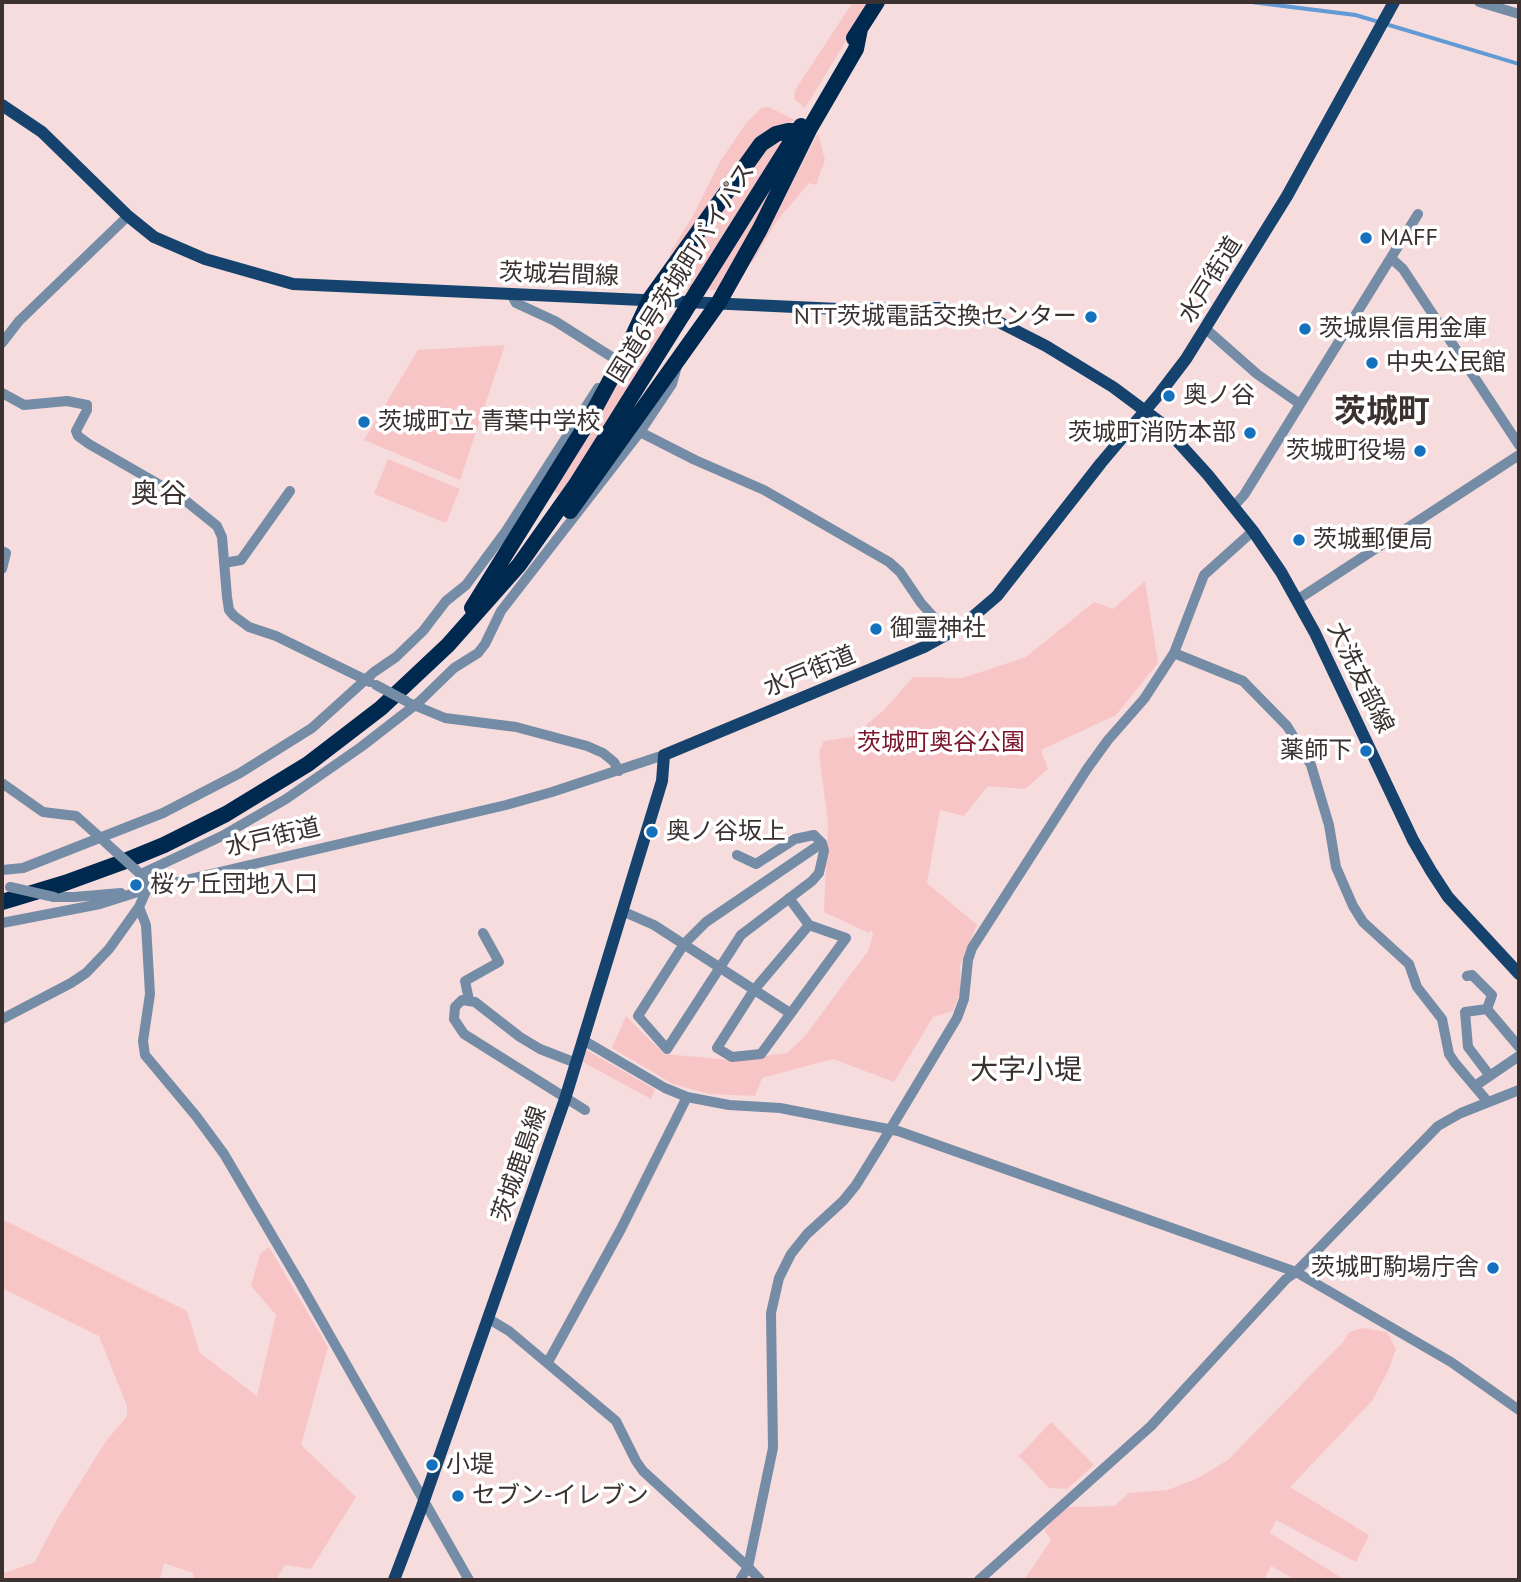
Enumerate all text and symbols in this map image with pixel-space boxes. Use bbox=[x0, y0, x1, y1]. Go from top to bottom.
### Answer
street label: 国道6号茨城町バイパス bbox=[603, 158, 761, 388]
place label: MAFF bbox=[1380, 224, 1438, 252]
marker: MAFF bbox=[1358, 230, 1374, 246]
street label: 水戸街道 bbox=[1173, 232, 1249, 328]
street label: 茨城岩間線 bbox=[499, 259, 619, 291]
place label: NTT茨城電話交換センター bbox=[794, 303, 1077, 331]
marker: NTT茨城電話交換センター bbox=[1083, 309, 1099, 325]
place label: 茨城県信用金庫 bbox=[1319, 315, 1487, 343]
marker: 茨城県信用金庫 bbox=[1297, 321, 1313, 337]
place label: 中央公民館 bbox=[1386, 349, 1506, 377]
marker: 中央公民館 bbox=[1364, 355, 1380, 371]
place label: 奥ノ谷 bbox=[1183, 382, 1255, 410]
marker: 奥ノ谷 bbox=[1161, 388, 1177, 404]
district label: 茨城町 bbox=[1334, 394, 1430, 432]
place label: 茨城町立 青葉中学校 bbox=[378, 408, 600, 436]
marker: 茨城町立 青葉中学校 bbox=[356, 414, 372, 430]
place label: 茨城町消防本部 bbox=[1068, 419, 1236, 447]
marker: 茨城町消防本部 bbox=[1242, 425, 1258, 441]
place label: 茨城町役場 bbox=[1286, 437, 1406, 465]
marker: 茨城町役場 bbox=[1412, 443, 1428, 459]
district label: 奥谷 bbox=[131, 478, 187, 512]
place label: 茨城郵便局 bbox=[1313, 526, 1433, 554]
marker: 茨城郵便局 bbox=[1291, 532, 1307, 548]
place label: 御霊神社 bbox=[890, 615, 986, 643]
street label: 大洗友部線 bbox=[1321, 618, 1399, 738]
marker: 御霊神社 bbox=[868, 621, 884, 637]
street label: 水戸街道 bbox=[760, 641, 860, 703]
park label: 茨城町奥谷公園 bbox=[857, 729, 1025, 757]
place label: 薬師下 bbox=[1280, 737, 1352, 765]
marker: 薬師下 bbox=[1358, 743, 1374, 759]
street label: 水戸街道 bbox=[223, 813, 323, 863]
place label: 奥ノ谷坂上 bbox=[666, 818, 786, 846]
marker: 奥ノ谷坂上 bbox=[644, 824, 660, 840]
place label: 桜ヶ丘団地入口 bbox=[150, 871, 318, 899]
marker: 桜ヶ丘団地入口 bbox=[128, 877, 144, 893]
district label: 大字小堤 bbox=[970, 1054, 1082, 1088]
street label: 茨城鹿島線 bbox=[487, 1103, 553, 1225]
place label: 茨城町駒場庁舎 bbox=[1311, 1254, 1479, 1282]
marker: 茨城町駒場庁舎 bbox=[1485, 1260, 1501, 1276]
place label: 小堤 bbox=[446, 1451, 494, 1479]
marker: 小堤 bbox=[424, 1457, 440, 1473]
place label: セブン-イレブン bbox=[472, 1482, 649, 1510]
marker: セブン-イレブン bbox=[450, 1488, 466, 1504]

